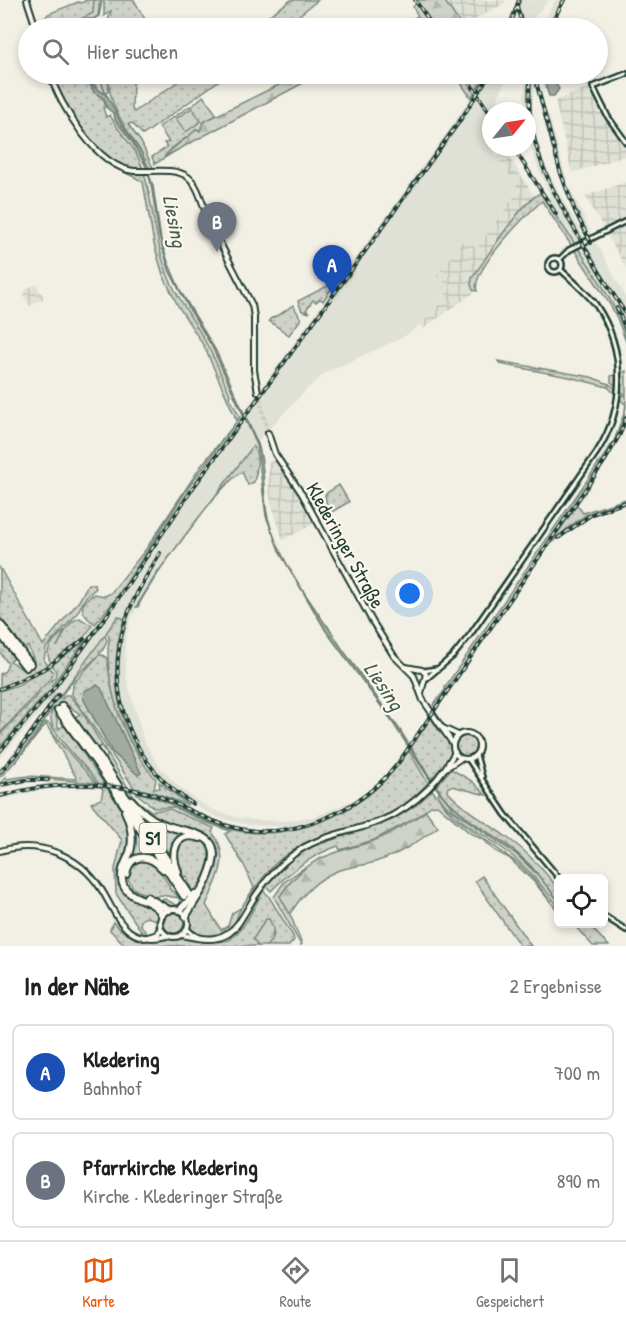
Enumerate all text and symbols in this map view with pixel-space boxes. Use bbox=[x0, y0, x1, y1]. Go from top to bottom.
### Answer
search box bbox=[18, 18, 608, 84]
icon: search bbox=[39, 35, 72, 68]
text: Hier suchen bbox=[87, 36, 178, 66]
north arrow bbox=[482, 102, 536, 156]
water label: Liesing bbox=[156, 192, 195, 251]
pin: B bbox=[198, 202, 236, 252]
pin: A bbox=[312, 246, 352, 295]
street label: Klederinger Straße bbox=[300, 477, 392, 613]
your location bbox=[395, 579, 424, 608]
water label: Liesing bbox=[357, 656, 412, 717]
road number: S1 bbox=[140, 823, 166, 853]
map controls bbox=[554, 874, 608, 928]
button: locate bbox=[554, 874, 608, 928]
text: In der Nähe bbox=[24, 968, 130, 1003]
text: 2 Ergebnisse bbox=[510, 972, 602, 999]
text: Kledering bbox=[83, 1044, 160, 1074]
text: A bbox=[41, 1059, 50, 1086]
text: 700 m bbox=[554, 1059, 600, 1086]
text: Bahnhof bbox=[83, 1074, 142, 1101]
text: Pfarrkirche Kledering bbox=[83, 1152, 258, 1182]
text: B bbox=[40, 1167, 51, 1194]
text: 890 m bbox=[557, 1167, 600, 1194]
text: Kirche · Klederinger Straße bbox=[83, 1182, 283, 1209]
tab: Karte bbox=[82, 1254, 115, 1312]
tab: Route bbox=[279, 1254, 312, 1312]
tab: Gespeichert bbox=[476, 1254, 544, 1312]

